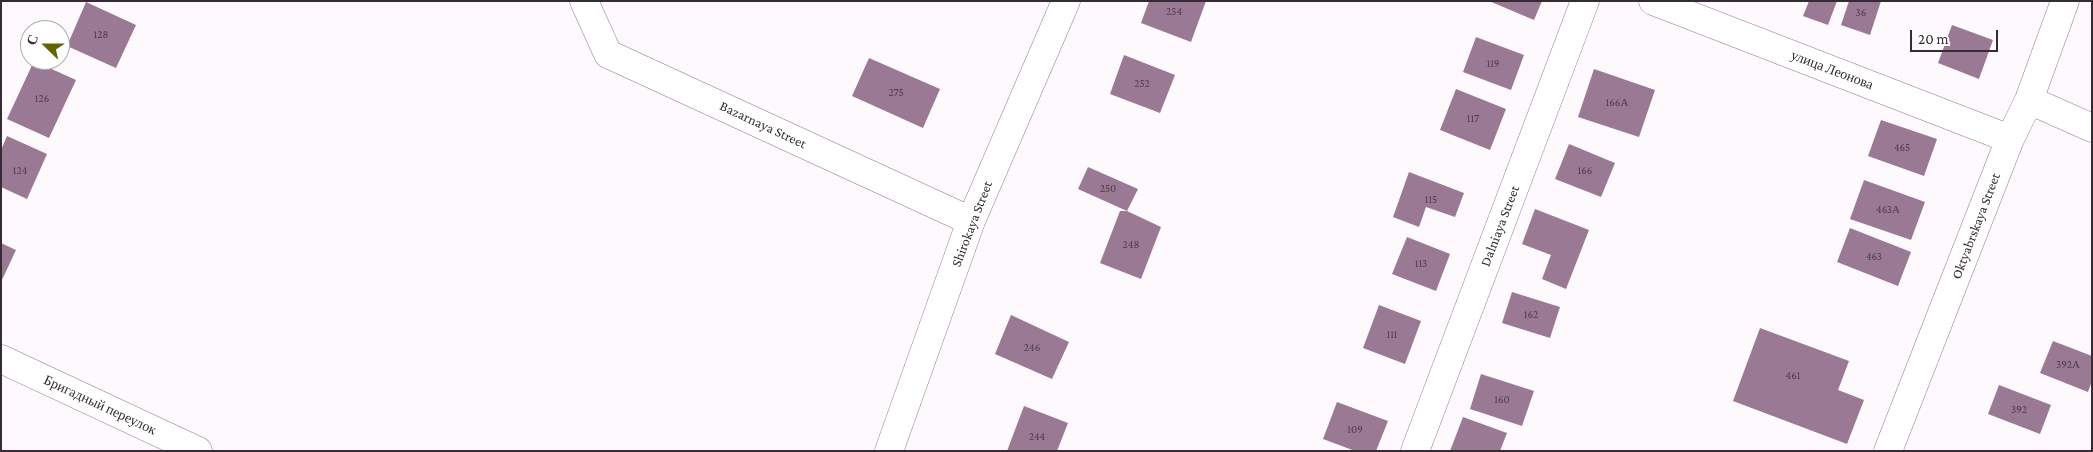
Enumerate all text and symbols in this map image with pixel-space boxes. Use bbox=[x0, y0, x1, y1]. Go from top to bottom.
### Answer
house number: 254 bbox=[1166, 5, 1182, 19]
house number: 36 bbox=[1856, 6, 1866, 20]
north arrow bbox=[20, 20, 70, 70]
scale bar bbox=[1913, 20, 2000, 52]
house number: 128 bbox=[94, 28, 108, 42]
text: 20 m bbox=[1918, 31, 1949, 47]
text: С bbox=[23, 32, 41, 47]
street label: улица Леонова bbox=[1788, 47, 1876, 93]
house number: 119 bbox=[1487, 57, 1499, 71]
house number: 252 bbox=[1134, 77, 1150, 91]
house number: 275 bbox=[888, 86, 904, 100]
house number: 126 bbox=[35, 92, 49, 106]
house number: 166А bbox=[1606, 96, 1628, 110]
street label: Bazarnaya Street bbox=[717, 98, 809, 152]
house number: 117 bbox=[1467, 112, 1479, 126]
house number: 465 bbox=[1894, 141, 1910, 155]
house number: 124 bbox=[13, 164, 27, 178]
house number: 166 bbox=[1578, 164, 1592, 178]
street label: Oktyabrskaya Street bbox=[1948, 171, 2004, 281]
street label: Shirokaya Street bbox=[948, 179, 996, 269]
house number: 250 bbox=[1100, 182, 1116, 196]
street label: Dalniaya Street bbox=[1477, 183, 1523, 269]
house number: 115 bbox=[1425, 193, 1437, 207]
house number: 463А bbox=[1876, 203, 1900, 217]
house number: 248 bbox=[1123, 238, 1139, 252]
house number: 463 bbox=[1866, 250, 1882, 264]
house number: 113 bbox=[1415, 257, 1427, 271]
house number: 162 bbox=[1524, 308, 1538, 322]
house number: 111 bbox=[1387, 328, 1397, 342]
house number: 246 bbox=[1024, 341, 1040, 355]
house number: 392А bbox=[2056, 358, 2080, 372]
house number: 461 bbox=[1786, 369, 1800, 383]
street label: Бригадный переулок bbox=[41, 372, 159, 438]
house number: 160 bbox=[1494, 393, 1510, 407]
house number: 392 bbox=[2011, 403, 2027, 417]
house number: 109 bbox=[1347, 423, 1363, 437]
house number: 244 bbox=[1029, 430, 1045, 444]

